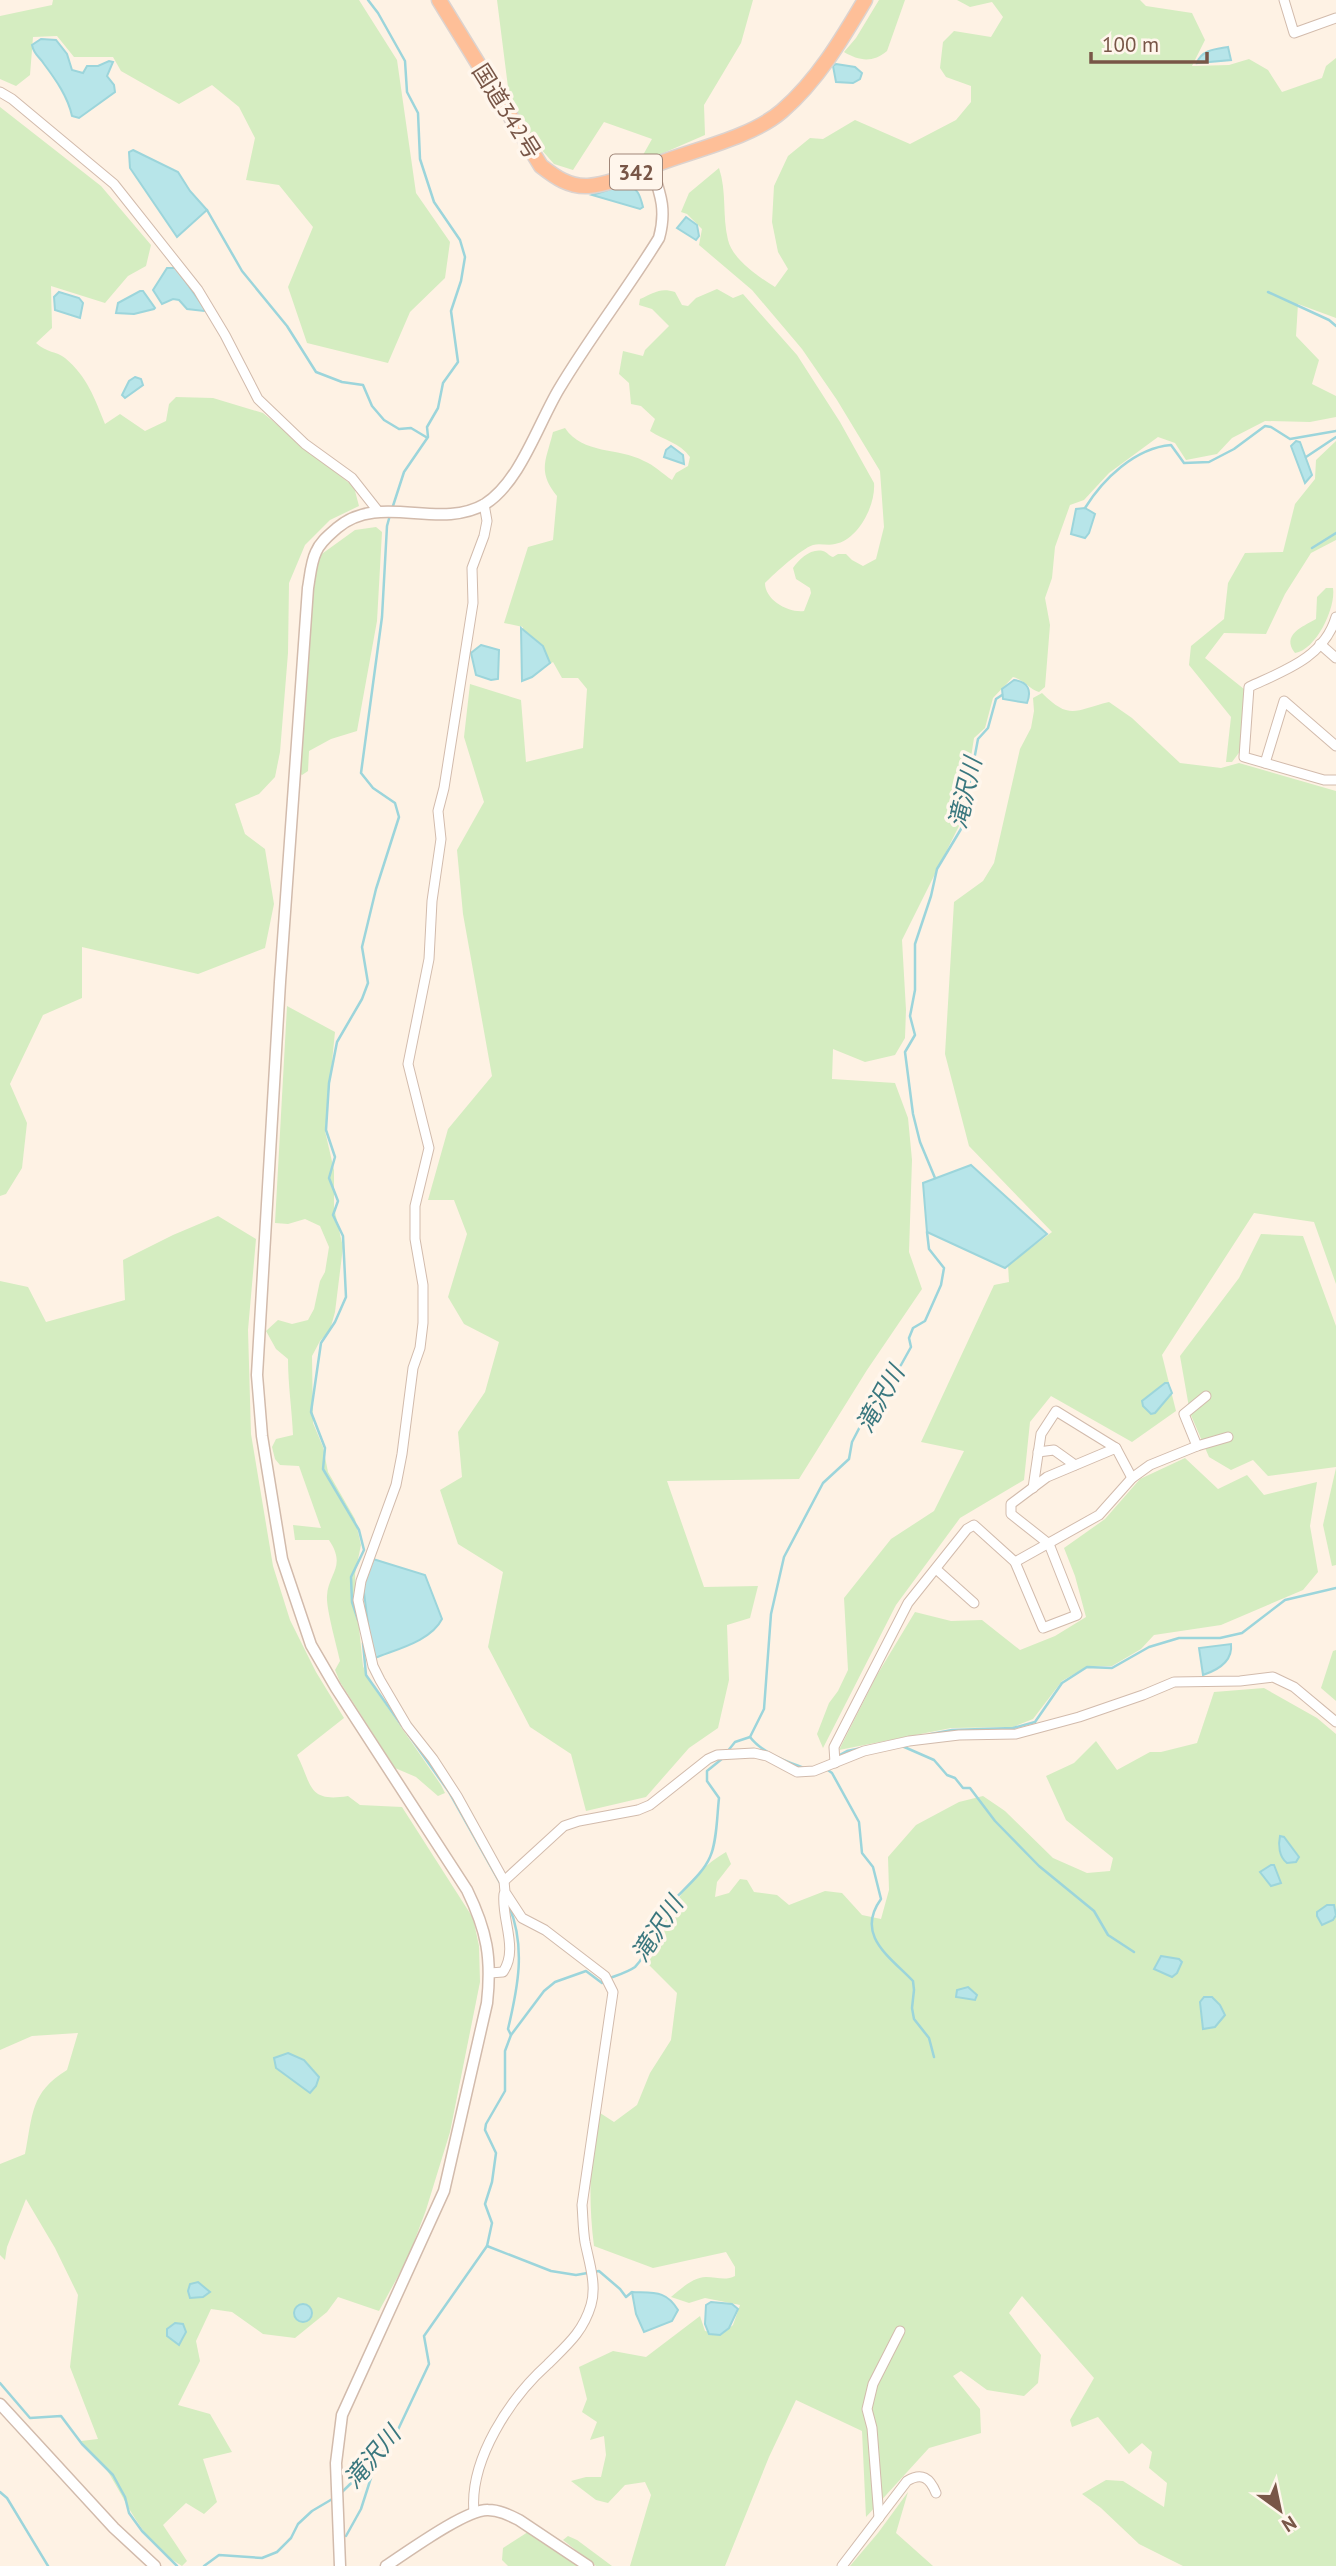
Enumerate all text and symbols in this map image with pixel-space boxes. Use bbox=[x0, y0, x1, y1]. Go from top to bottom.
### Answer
scale bar bbox=[1091, 21, 1206, 65]
text: 100 m bbox=[1102, 31, 1159, 58]
street label: 国道342号 bbox=[466, 58, 548, 164]
road number: 342 bbox=[610, 154, 662, 190]
water label: 滝沢川 bbox=[942, 752, 989, 832]
water label: 滝沢川 bbox=[849, 1357, 912, 1438]
water label: 滝沢川 bbox=[624, 1888, 691, 1968]
water label: 滝沢川 bbox=[337, 2417, 409, 2495]
north arrow bbox=[1245, 2475, 1315, 2545]
text: N bbox=[1277, 2511, 1301, 2538]

